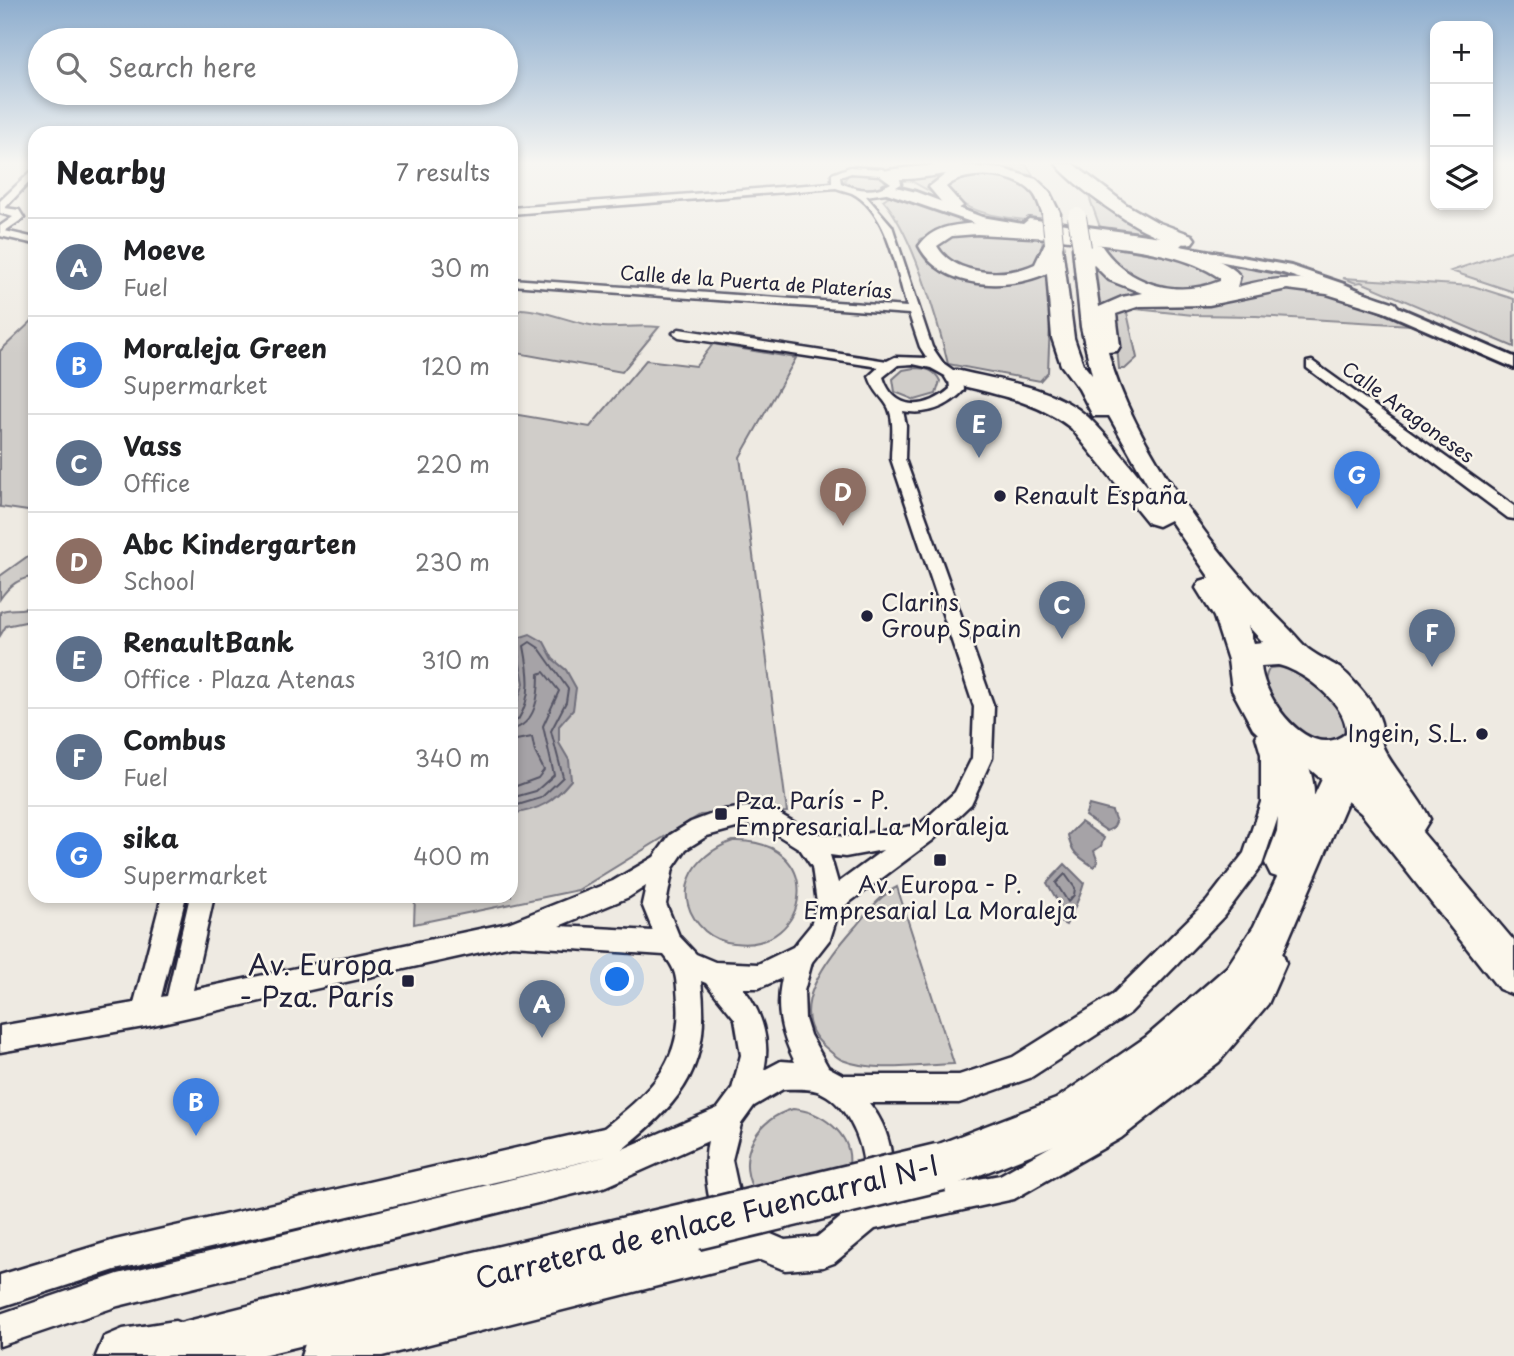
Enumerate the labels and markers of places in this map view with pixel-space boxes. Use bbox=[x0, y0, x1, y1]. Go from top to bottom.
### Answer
pin: E bbox=[956, 400, 1002, 458]
pin: G bbox=[1334, 451, 1380, 509]
pin: D bbox=[820, 468, 866, 526]
place label: Renault España bbox=[1014, 477, 1188, 512]
marker: Renault España bbox=[992, 488, 1008, 504]
pin: C bbox=[1039, 581, 1085, 639]
place label: Clarins Group Spain bbox=[881, 584, 1021, 645]
marker: Clarins Group Spain bbox=[859, 608, 875, 624]
pin: F bbox=[1409, 609, 1455, 667]
place label: Ingein, S.L. bbox=[1348, 715, 1468, 750]
marker: Ingein, S.L. bbox=[1474, 726, 1490, 742]
place label: Pza. París - P. Empresarial La Moraleja bbox=[735, 782, 1009, 843]
marker: Pza. París - P. Empresarial La Moraleja bbox=[713, 806, 729, 822]
marker: Av. Europa - P. Empresarial La Moraleja bbox=[932, 852, 948, 868]
place label: Av. Europa - P. Empresarial La Moraleja bbox=[803, 866, 1077, 927]
place label: Av. Europa - Pza. París bbox=[239, 942, 395, 1017]
marker: Av. Europa - Pza. París bbox=[400, 973, 416, 989]
pin: A bbox=[519, 980, 565, 1038]
pin: B bbox=[173, 1078, 219, 1136]

